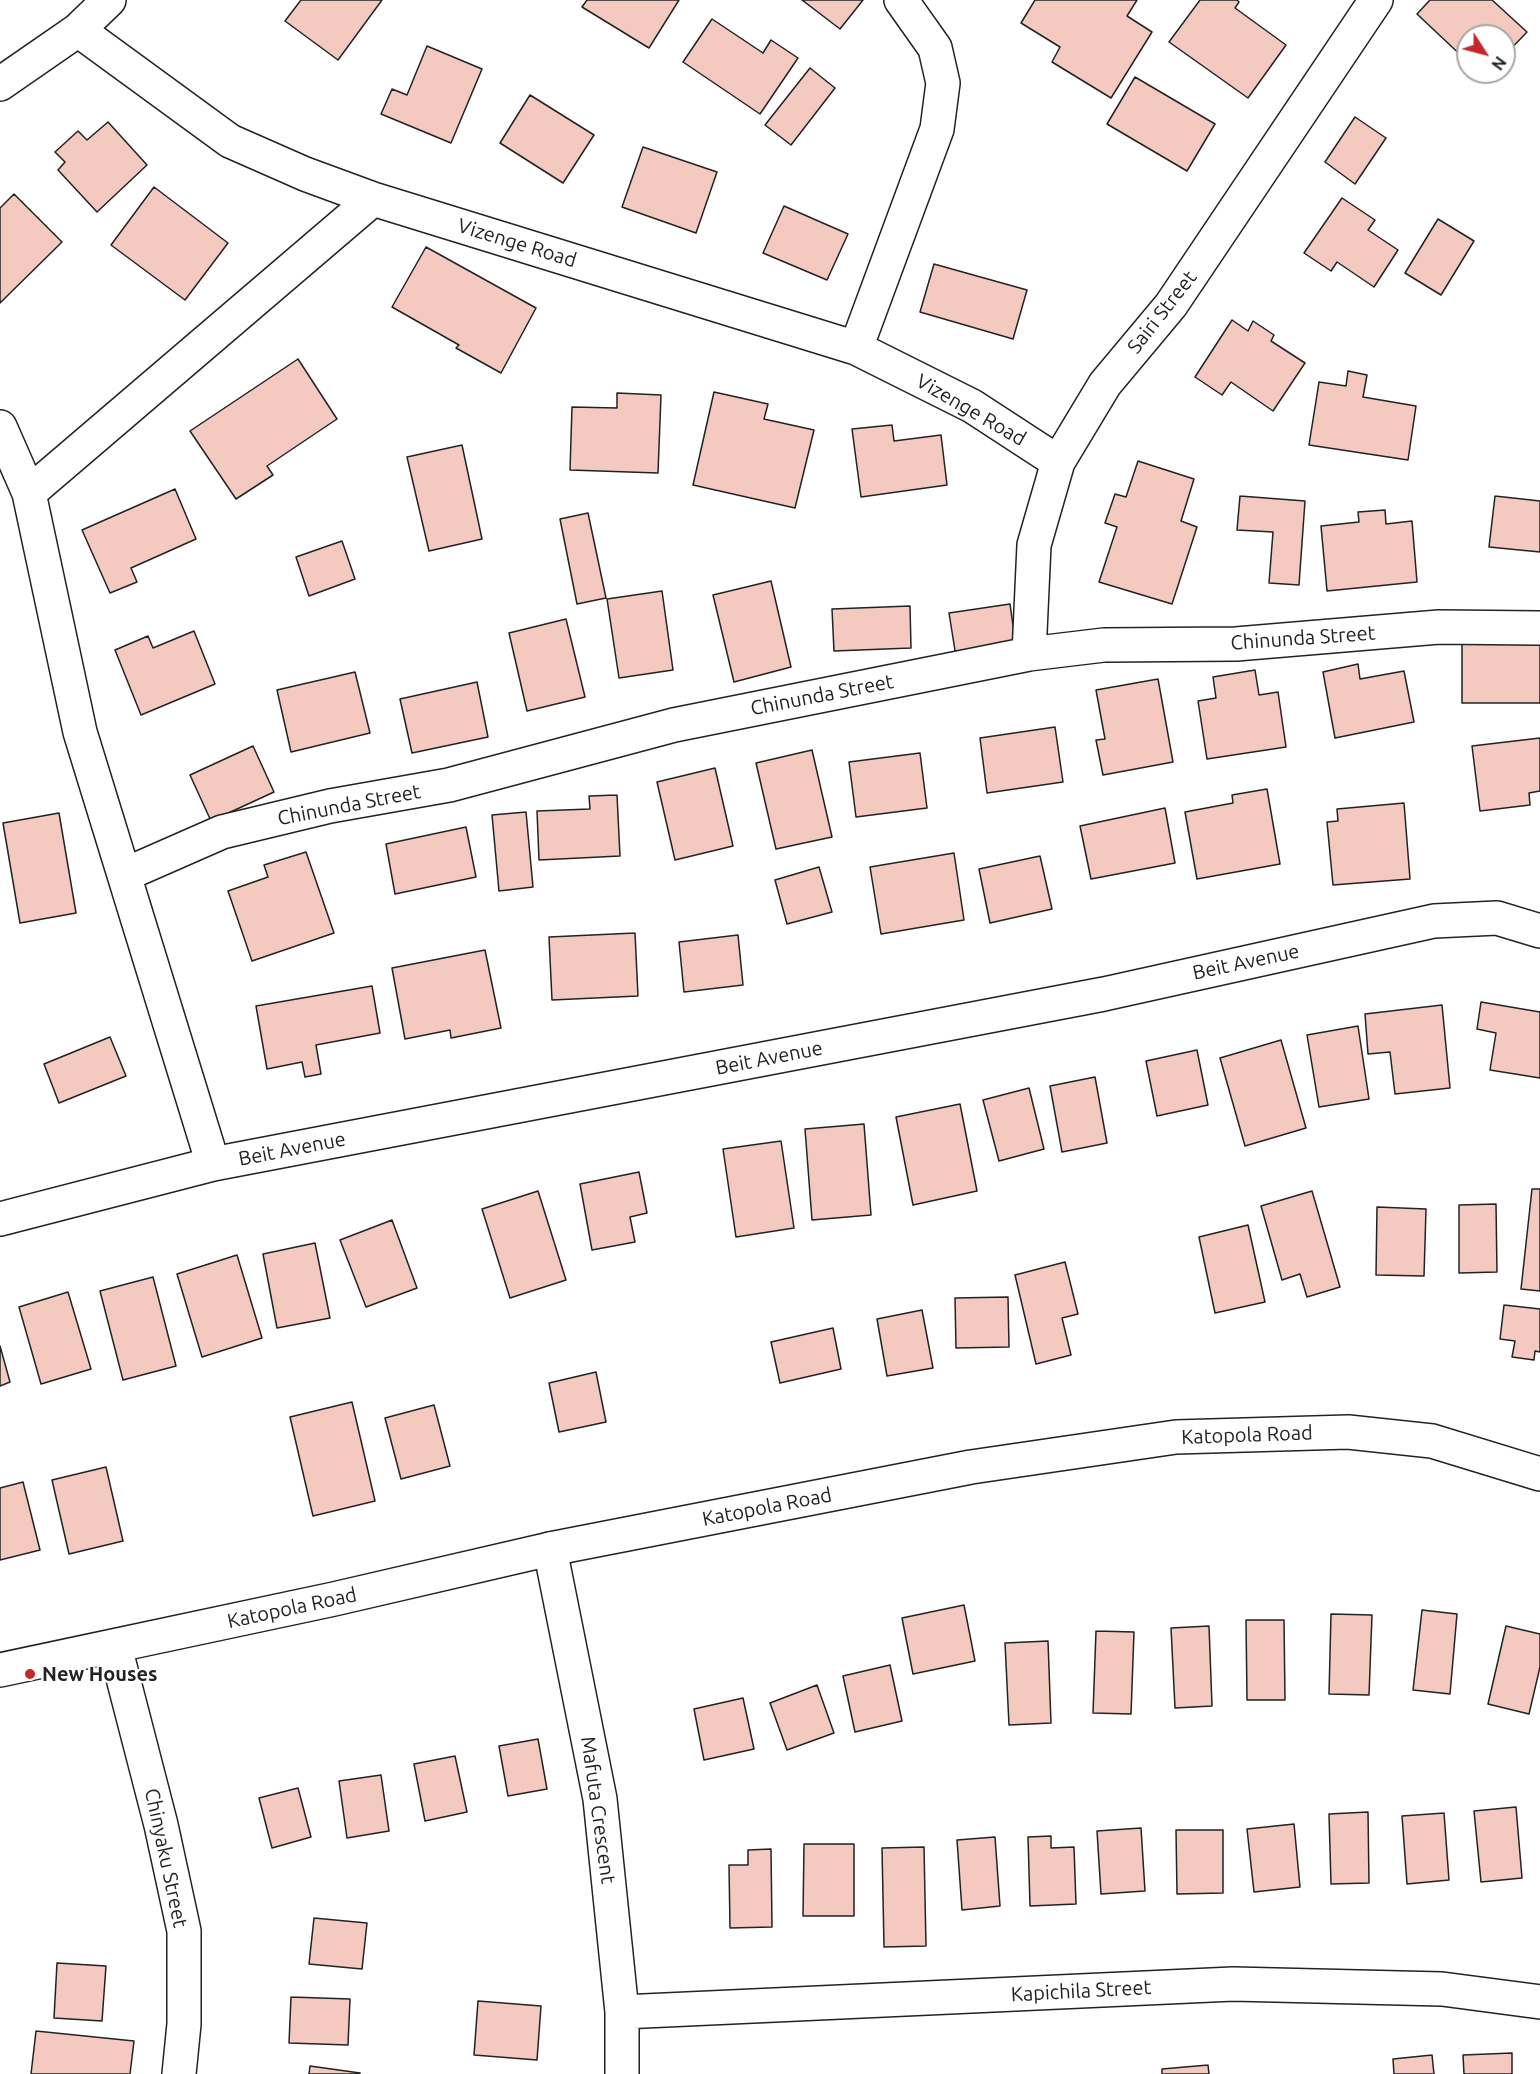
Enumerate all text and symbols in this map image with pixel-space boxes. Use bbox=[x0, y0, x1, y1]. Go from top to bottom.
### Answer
north arrow bbox=[1456, 24, 1516, 84]
text: N bbox=[1488, 53, 1510, 74]
street label: Vizenge Road bbox=[455, 214, 579, 272]
street label: Sairi Street bbox=[1122, 266, 1202, 358]
street label: Vizenge Road bbox=[912, 369, 1030, 451]
street label: Chinunda Street bbox=[1230, 621, 1376, 655]
street label: Chinunda Street bbox=[748, 669, 896, 721]
street label: Chinunda Street bbox=[275, 779, 423, 831]
street label: Beit Avenue bbox=[1190, 939, 1302, 985]
street label: Beit Avenue bbox=[713, 1036, 825, 1080]
street label: Beit Avenue bbox=[236, 1127, 348, 1171]
street label: Katopola Road bbox=[1181, 1421, 1313, 1449]
street label: Katopola Road bbox=[700, 1483, 834, 1531]
street label: Katopola Road bbox=[225, 1583, 359, 1633]
place label: New Houses bbox=[42, 1662, 157, 1686]
marker: New Houses bbox=[23, 1667, 37, 1681]
street label: Mafuta Crescent bbox=[576, 1735, 620, 1885]
street label: Chinyaku Street bbox=[140, 1786, 192, 1930]
street label: Kapichila Street bbox=[1010, 1975, 1152, 2007]

